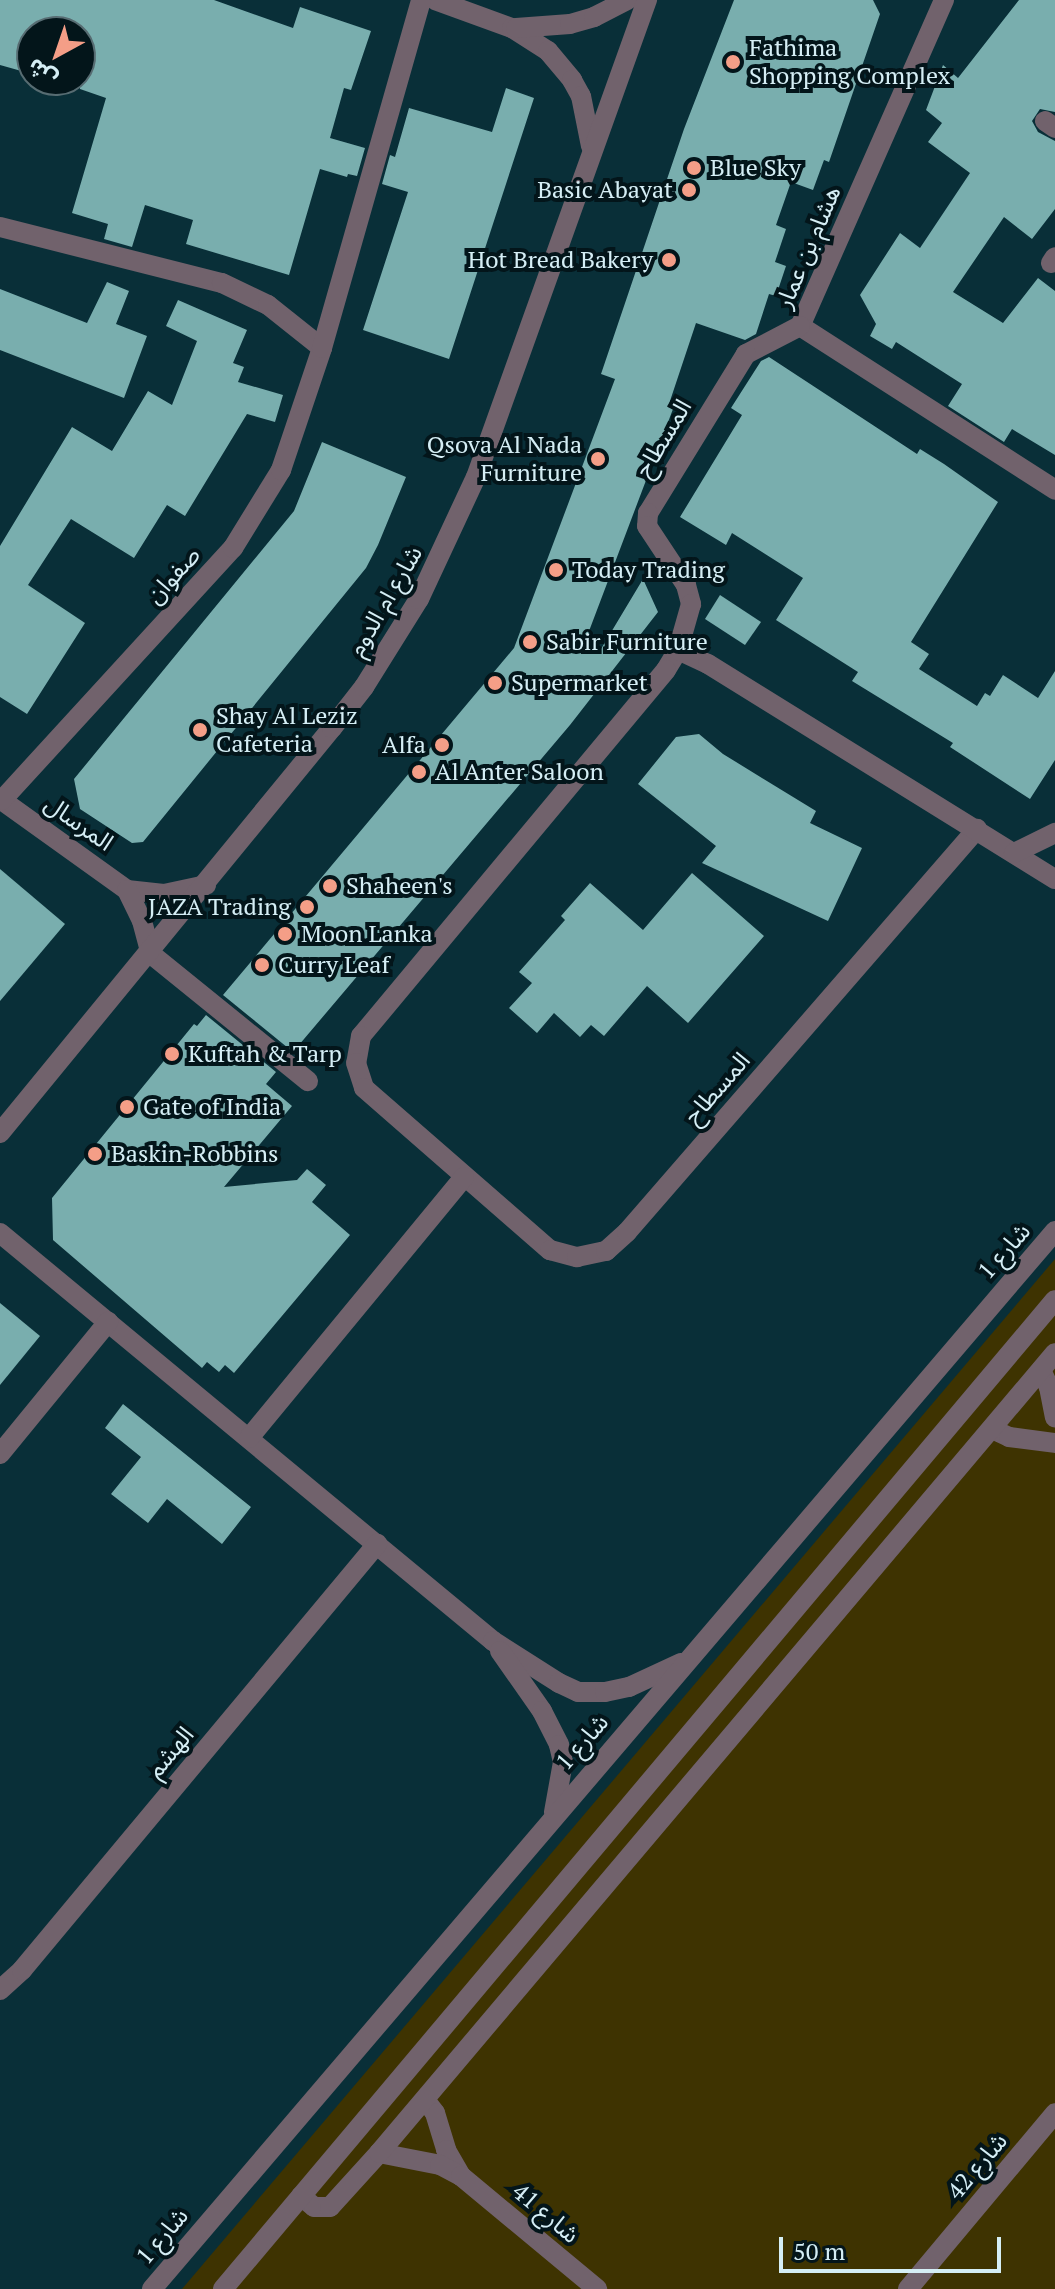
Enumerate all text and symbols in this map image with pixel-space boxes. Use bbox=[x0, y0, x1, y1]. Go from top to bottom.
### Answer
north arrow bbox=[16, 16, 96, 96]
place label: Fathima Shopping Complex bbox=[749, 34, 950, 90]
text: ش bbox=[21, 52, 62, 94]
marker: Fathima Shopping Complex bbox=[724, 53, 742, 71]
place label: Blue Sky bbox=[710, 154, 801, 182]
marker: Blue Sky bbox=[685, 159, 703, 177]
place label: Basic Abayat bbox=[537, 176, 673, 204]
marker: Basic Abayat bbox=[680, 181, 698, 199]
street label: هشام بن عمار bbox=[769, 181, 847, 313]
place label: Hot Bread Bakery bbox=[468, 246, 653, 274]
marker: Hot Bread Bakery bbox=[660, 251, 678, 269]
street label: المسطاح bbox=[629, 394, 697, 482]
place label: Qsova Al Nada Furniture bbox=[426, 431, 582, 487]
marker: Qsova Al Nada Furniture bbox=[589, 450, 607, 468]
street label: صفوان bbox=[140, 540, 206, 610]
street label: شارع ام الدوم bbox=[342, 541, 428, 661]
place label: Today Trading bbox=[572, 556, 725, 584]
marker: Today Trading bbox=[547, 561, 565, 579]
place label: Sabir Furniture bbox=[546, 628, 708, 656]
marker: Sabir Furniture bbox=[521, 633, 539, 651]
place label: Supermarket bbox=[511, 669, 648, 697]
marker: Supermarket bbox=[486, 674, 504, 692]
place label: Shay Al Leziz Cafeteria bbox=[216, 702, 358, 758]
marker: Shay Al Leziz Cafeteria bbox=[191, 721, 209, 739]
place label: Alfa bbox=[382, 731, 426, 759]
marker: Alfa bbox=[433, 736, 451, 754]
place label: Al Anter Saloon bbox=[435, 758, 604, 786]
marker: Al Anter Saloon bbox=[410, 763, 428, 781]
street label: المرسال bbox=[39, 789, 119, 857]
place label: Shaheen's bbox=[346, 872, 453, 900]
marker: Shaheen's bbox=[321, 877, 339, 895]
place label: JAZA Trading bbox=[148, 893, 291, 921]
marker: JAZA Trading bbox=[298, 898, 316, 916]
place label: Moon Lanka bbox=[301, 920, 432, 948]
marker: Moon Lanka bbox=[276, 925, 294, 943]
place label: Curry Leaf bbox=[278, 951, 390, 979]
marker: Curry Leaf bbox=[253, 956, 271, 974]
place label: Kuftah & Tarp bbox=[188, 1040, 342, 1068]
marker: Kuftah & Tarp bbox=[163, 1045, 181, 1063]
street label: المسطاح bbox=[678, 1046, 756, 1130]
place label: Gate of India bbox=[143, 1093, 281, 1121]
marker: Gate of India bbox=[118, 1098, 136, 1116]
place label: Baskin-Robbins bbox=[111, 1140, 278, 1168]
marker: Baskin-Robbins bbox=[86, 1145, 104, 1163]
street label: شارع 1 bbox=[972, 1217, 1036, 1285]
street label: شارع 1 bbox=[550, 1708, 614, 1776]
street label: الهشم bbox=[140, 1721, 200, 1783]
street label: شارع 42 bbox=[941, 2127, 1013, 2205]
street label: شارع 41 bbox=[507, 2177, 585, 2249]
street label: شارع 1 bbox=[130, 2202, 194, 2270]
scale bar bbox=[783, 2221, 1005, 2271]
text: 50 m bbox=[793, 2235, 845, 2267]

